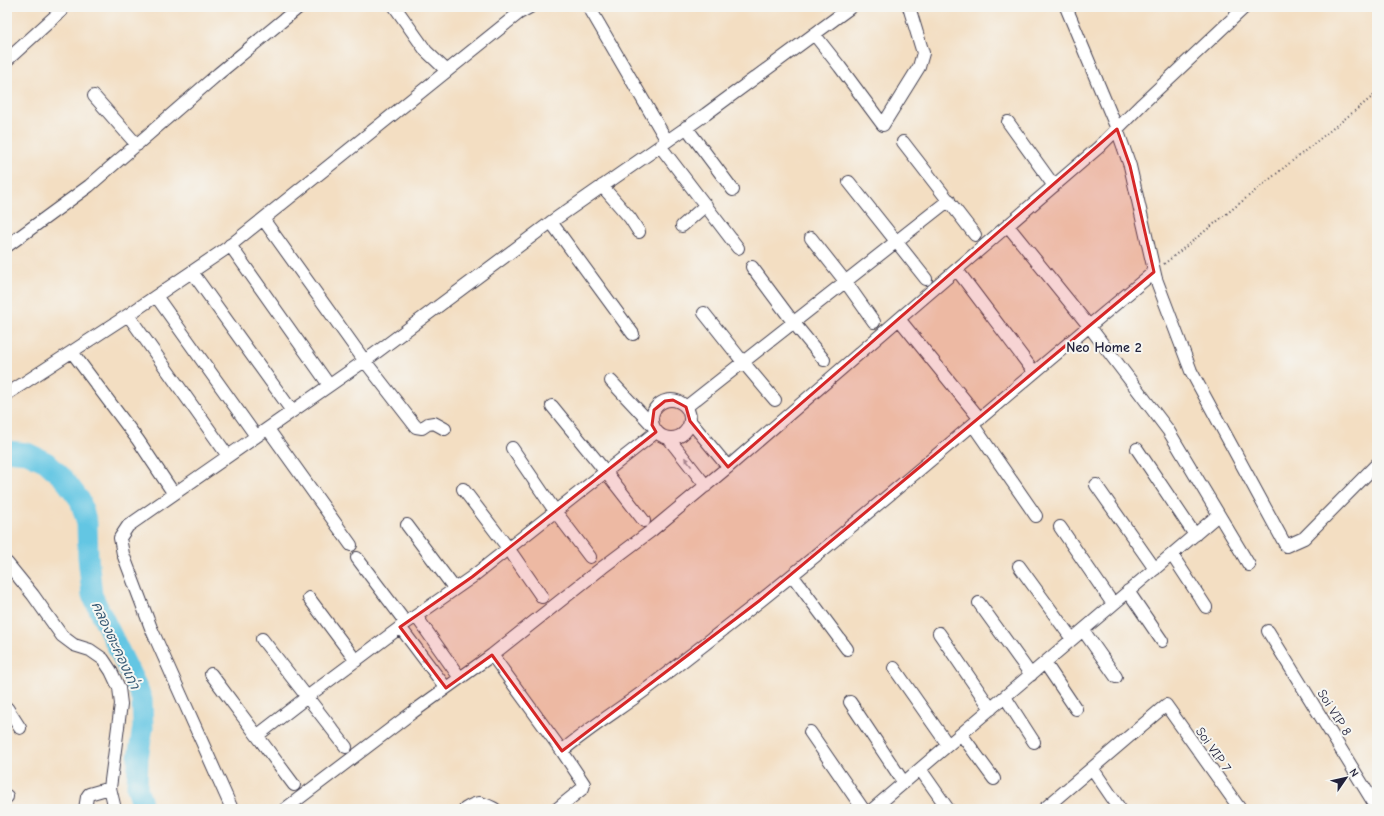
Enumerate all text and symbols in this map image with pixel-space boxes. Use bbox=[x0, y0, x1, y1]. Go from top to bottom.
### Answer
district label: Neo Home 2 bbox=[1066, 339, 1142, 356]
one-way arrow bbox=[684, 456, 692, 467]
water label: คลองตะคองเก่า bbox=[88, 598, 145, 692]
one-way arrow bbox=[419, 652, 427, 663]
street label: Soi VIP 8 bbox=[1315, 686, 1355, 738]
street label: Soi VIP 7 bbox=[1193, 724, 1234, 775]
north arrow bbox=[1326, 758, 1366, 798]
text: N bbox=[1346, 766, 1361, 779]

